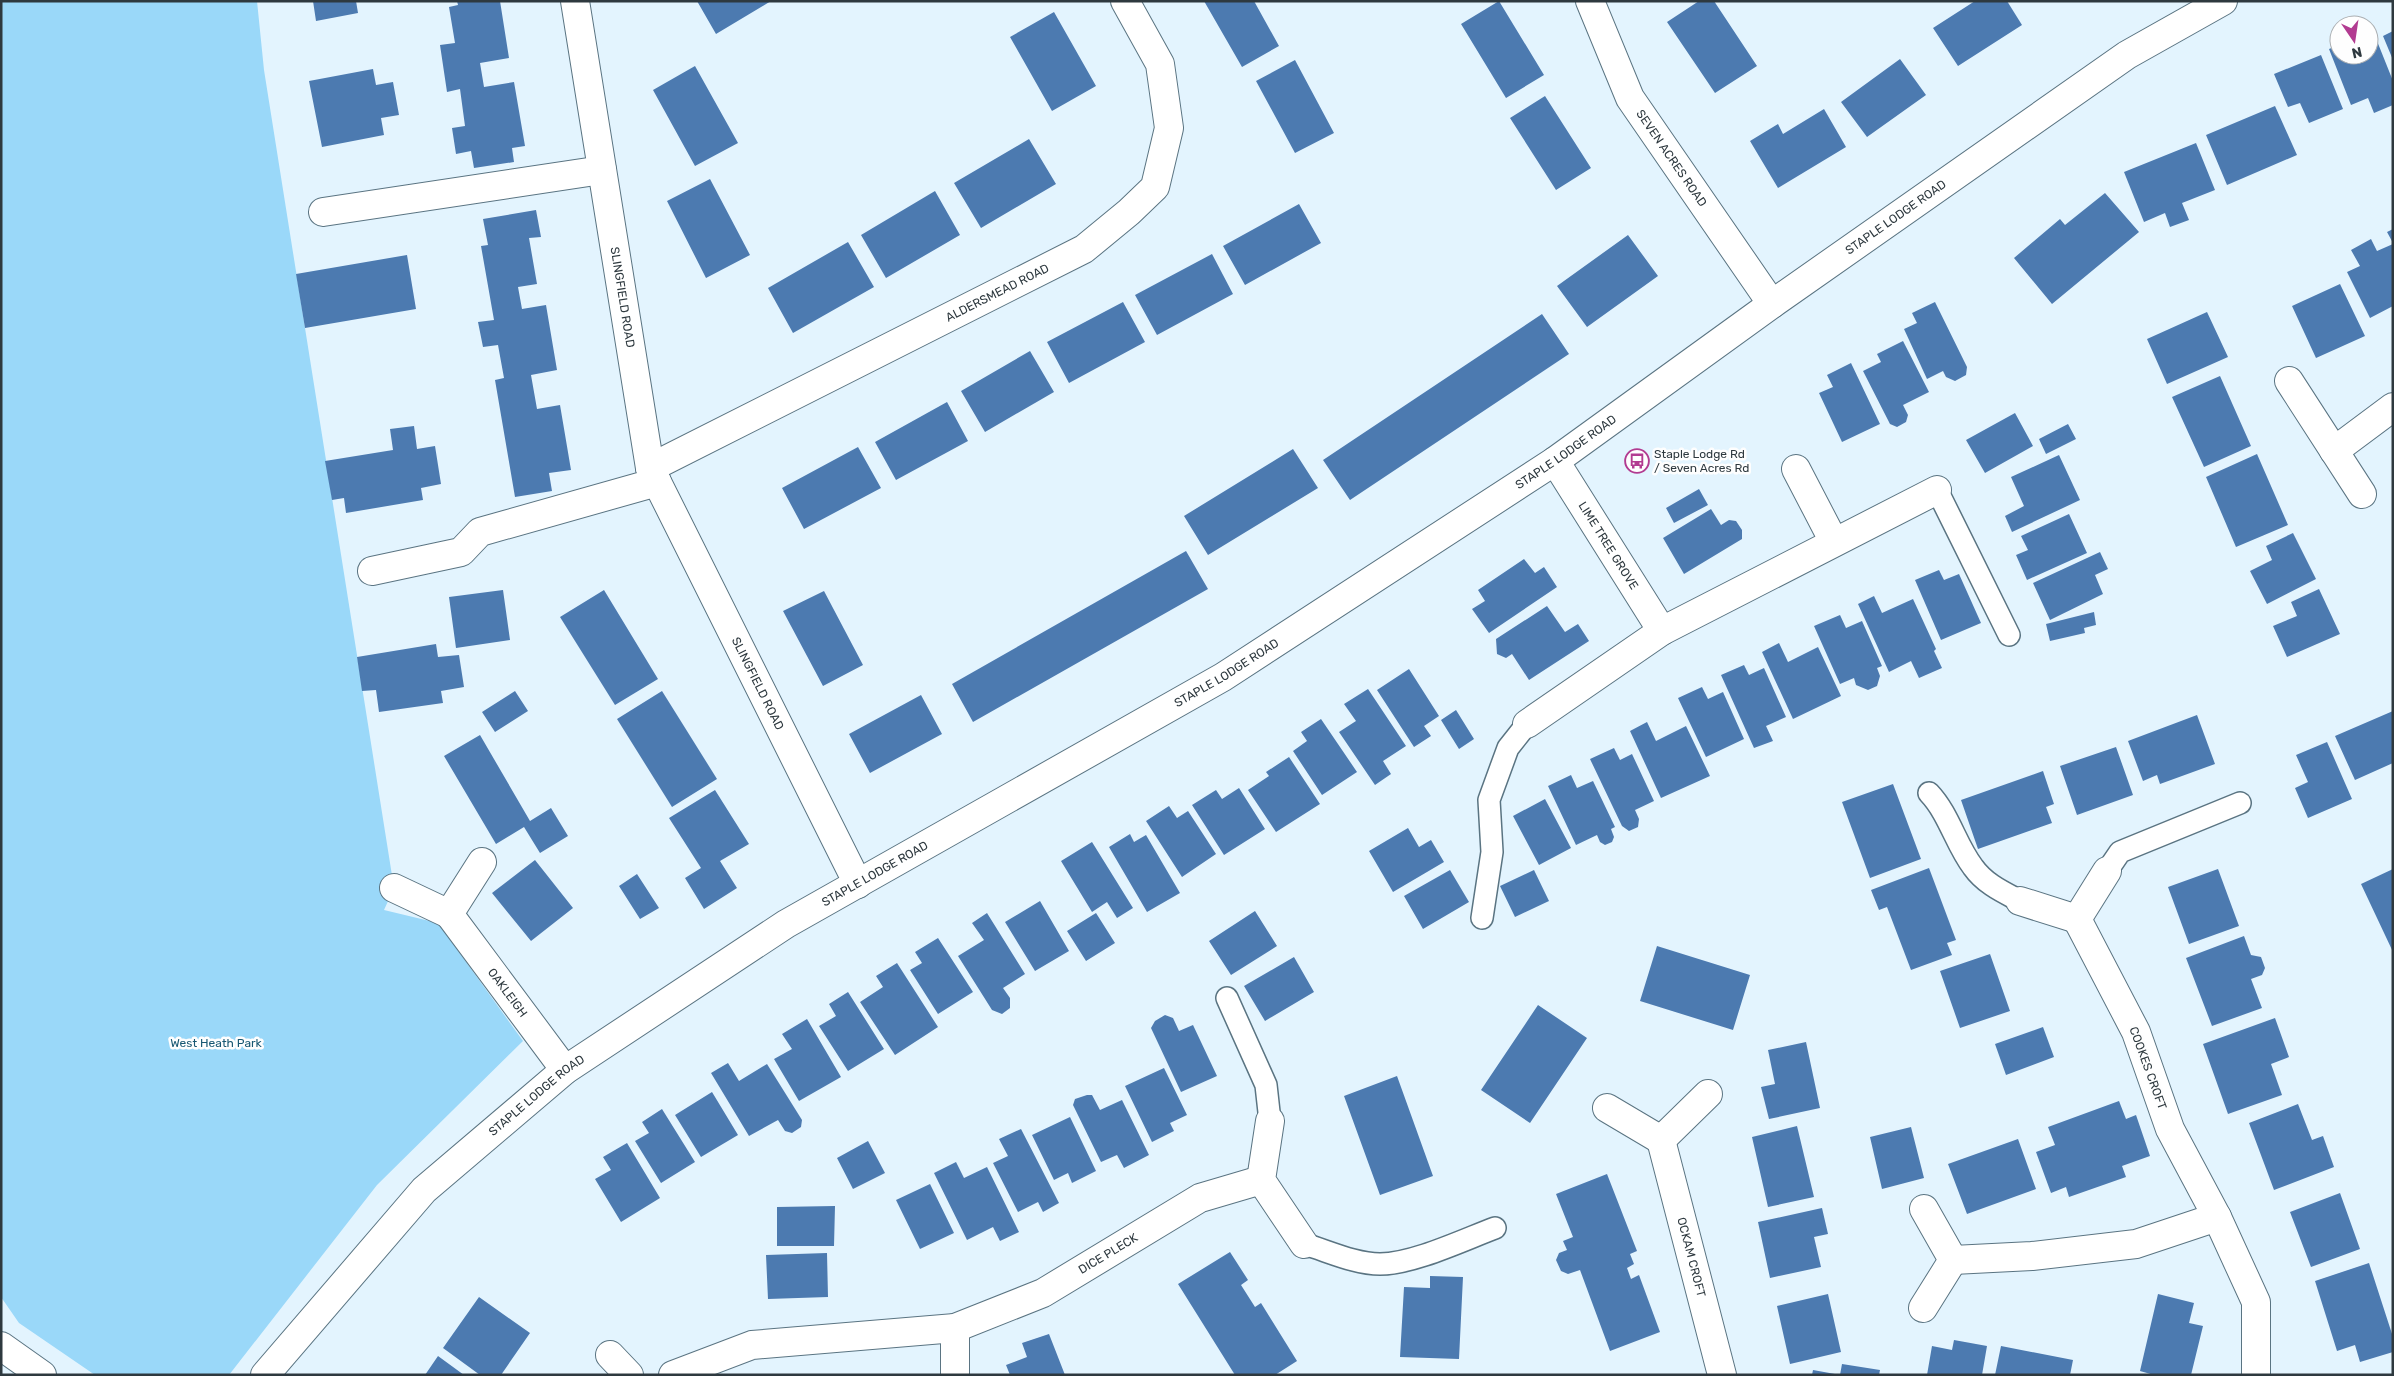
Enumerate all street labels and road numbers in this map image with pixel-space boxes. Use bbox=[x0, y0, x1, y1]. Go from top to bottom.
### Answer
street label: SEVEN ACRES ROAD bbox=[1633, 107, 1710, 209]
street label: STAPLE LODGE ROAD bbox=[1843, 177, 1949, 257]
street label: SLINGFIELD ROAD bbox=[608, 246, 638, 349]
street label: ALDERSMEAD ROAD bbox=[943, 261, 1051, 325]
street label: STAPLE LODGE ROAD bbox=[1513, 412, 1619, 492]
street label: LIME TREE GROVE bbox=[1575, 499, 1641, 592]
street label: SLINGFIELD ROAD bbox=[729, 635, 787, 732]
street label: STAPLE LODGE ROAD bbox=[1172, 636, 1281, 710]
street label: STAPLE LODGE ROAD bbox=[819, 838, 930, 909]
street label: OAKLEIGH bbox=[485, 965, 530, 1020]
street label: COOKES CROFT bbox=[2127, 1025, 2169, 1111]
street label: STAPLE LODGE ROAD bbox=[486, 1052, 587, 1139]
street label: OCKAM CROFT bbox=[1674, 1216, 1708, 1299]
street label: DICE PLECK bbox=[1076, 1230, 1141, 1277]

